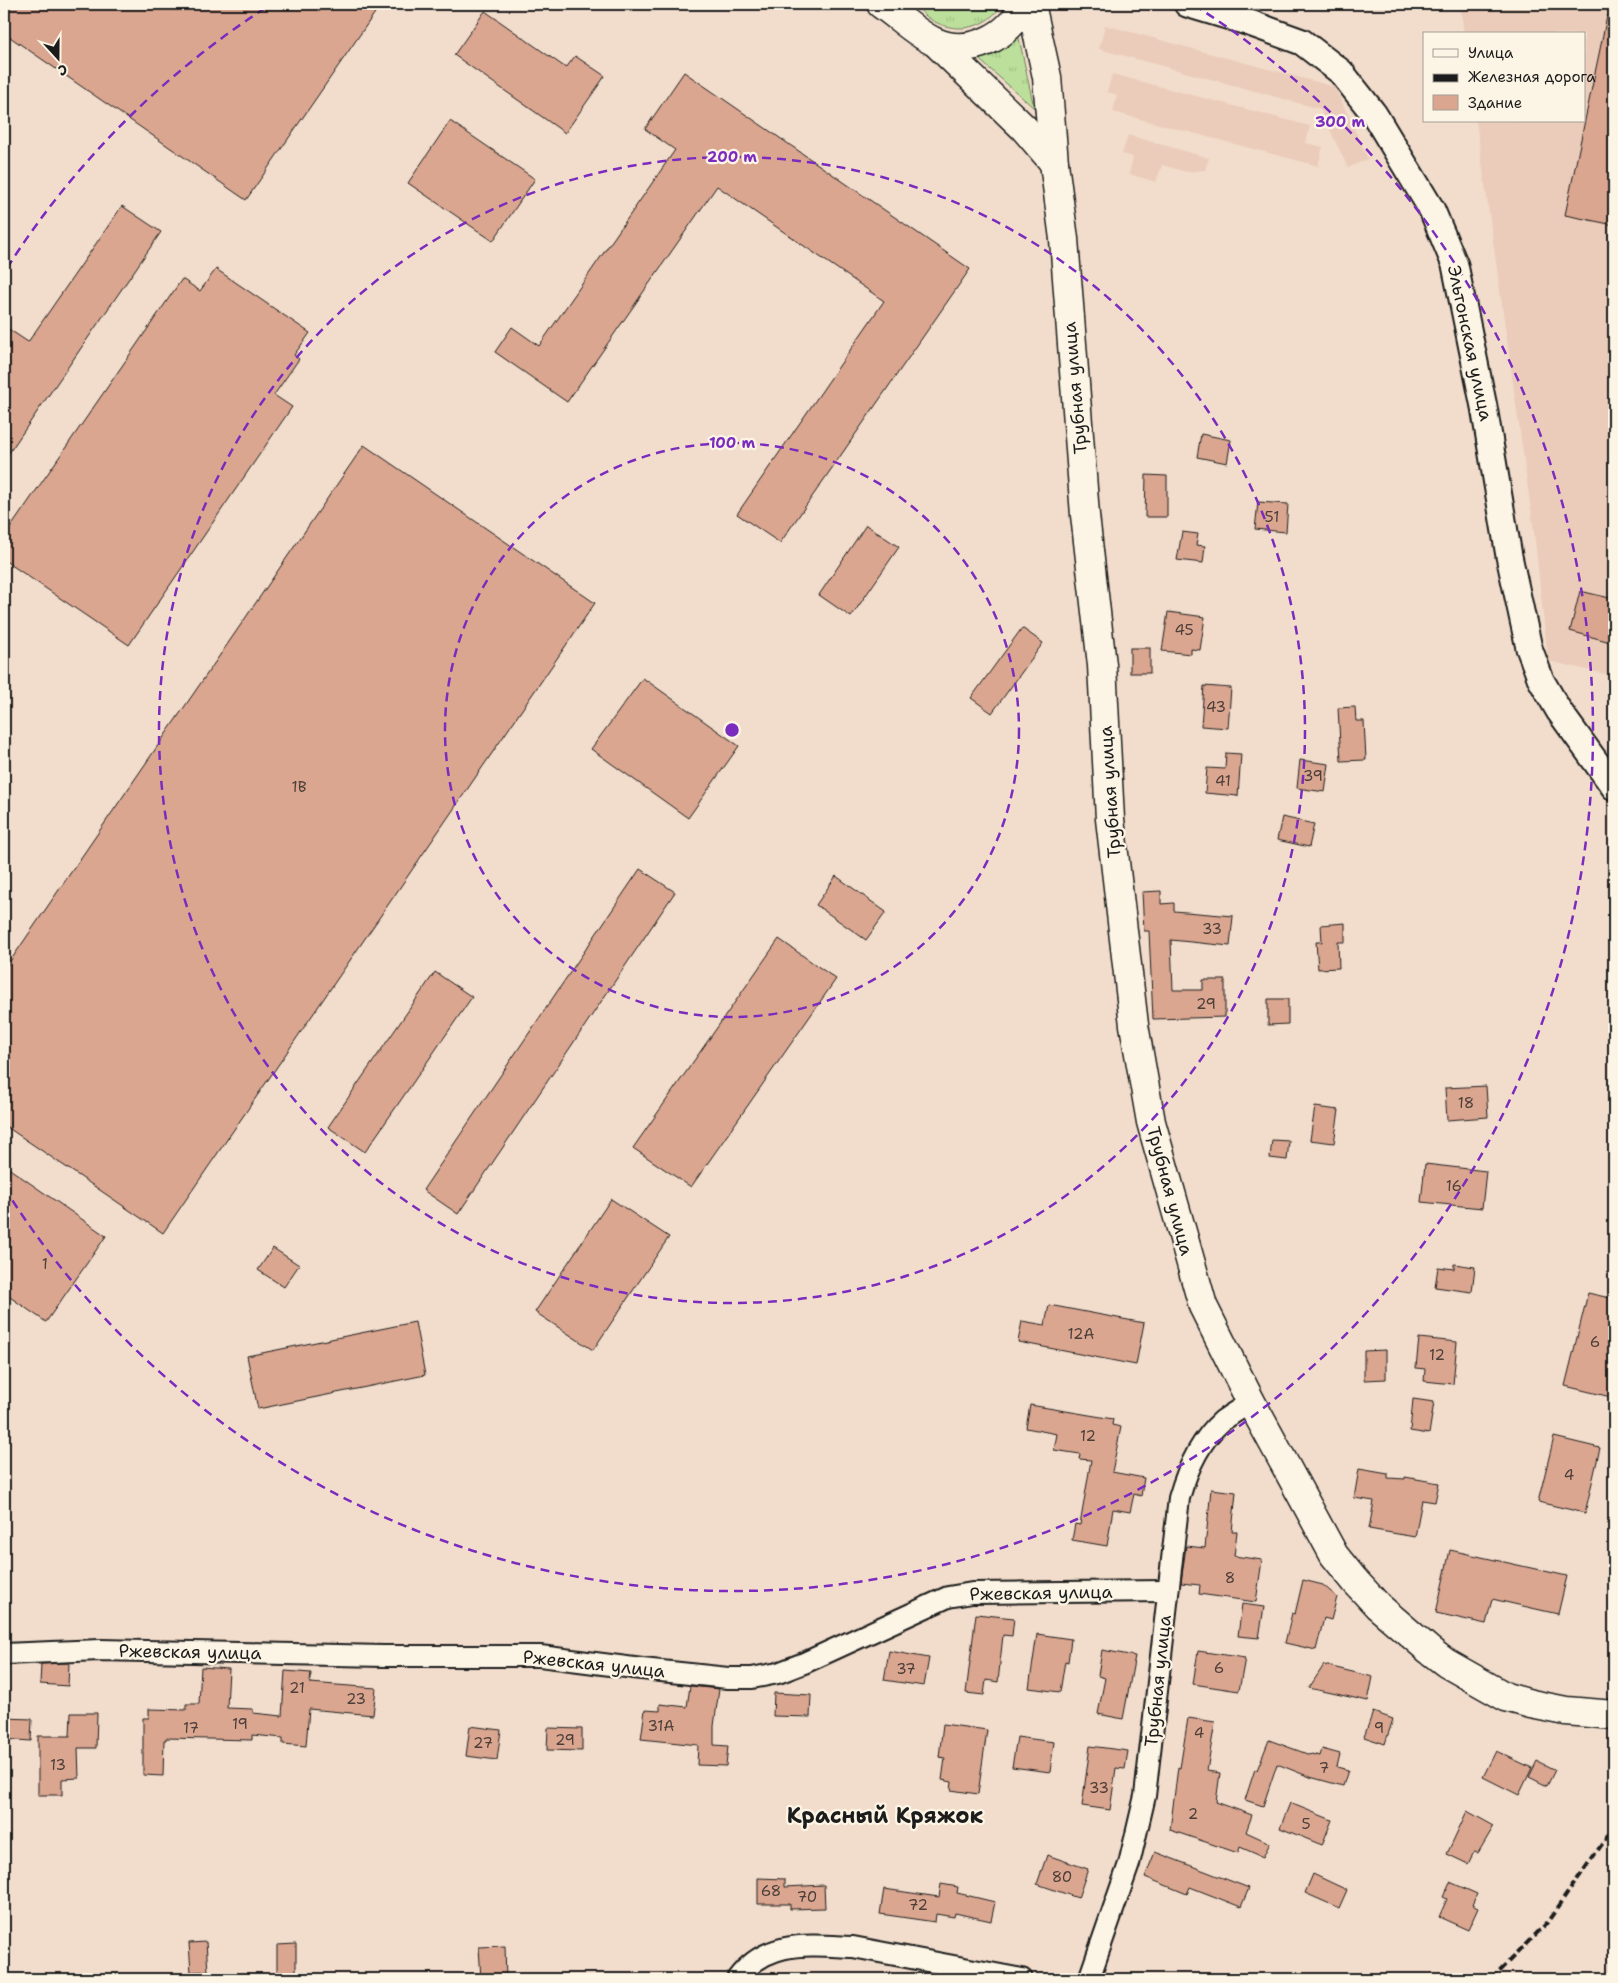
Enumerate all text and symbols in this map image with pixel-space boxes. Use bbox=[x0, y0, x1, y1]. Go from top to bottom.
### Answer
north arrow bbox=[32, 32, 82, 82]
legend bbox=[1423, 32, 1586, 122]
text: Улица bbox=[1468, 43, 1514, 63]
text: С bbox=[55, 60, 70, 80]
text: Железная дорога bbox=[1468, 67, 1596, 87]
text: Здание bbox=[1468, 93, 1522, 113]
text: 300 m bbox=[1315, 112, 1365, 132]
text: 200 m bbox=[707, 147, 757, 167]
street label: Эльтонская улица bbox=[1442, 263, 1498, 423]
street label: Трубная улица bbox=[1057, 321, 1093, 455]
text: 100 m bbox=[709, 433, 755, 453]
house number: 51 bbox=[1265, 507, 1279, 527]
house number: 45 bbox=[1174, 620, 1194, 640]
house number: 43 bbox=[1206, 697, 1226, 717]
centre of rings bbox=[723, 721, 741, 739]
street label: Трубная улица bbox=[1093, 725, 1127, 859]
house number: 39 bbox=[1303, 766, 1323, 786]
house number: 41 bbox=[1215, 771, 1231, 791]
house number: 1В bbox=[291, 777, 307, 797]
house number: 33 bbox=[1202, 919, 1222, 939]
house number: 29 bbox=[1196, 994, 1216, 1014]
house number: 18 bbox=[1458, 1093, 1474, 1113]
street label: Трубная улица bbox=[1141, 1124, 1199, 1258]
house number: 16 bbox=[1446, 1176, 1462, 1196]
house number: 1 bbox=[42, 1254, 48, 1274]
house number: 12А bbox=[1068, 1324, 1095, 1344]
house number: 6 bbox=[1590, 1332, 1600, 1352]
house number: 12 bbox=[1429, 1345, 1445, 1365]
house number: 12 bbox=[1080, 1426, 1096, 1446]
house number: 4 bbox=[1564, 1465, 1574, 1485]
house number: 8 bbox=[1225, 1568, 1235, 1588]
street label: Ржевская улица bbox=[969, 1580, 1113, 1606]
street label: Трубная улица bbox=[1139, 1614, 1177, 1748]
street label: Ржевская улица bbox=[118, 1639, 262, 1665]
street label: Ржевская улица bbox=[522, 1645, 666, 1683]
house number: 6 bbox=[1214, 1658, 1224, 1678]
house number: 37 bbox=[896, 1659, 916, 1679]
house number: 21 bbox=[289, 1678, 305, 1698]
house number: 23 bbox=[346, 1689, 366, 1709]
house number: 19 bbox=[232, 1714, 248, 1734]
house number: 31А bbox=[648, 1716, 675, 1736]
house number: 17 bbox=[183, 1718, 199, 1738]
house number: 9 bbox=[1374, 1718, 1384, 1738]
house number: 4 bbox=[1194, 1723, 1204, 1743]
house number: 29 bbox=[555, 1730, 575, 1750]
house number: 27 bbox=[473, 1733, 493, 1753]
house number: 13 bbox=[50, 1755, 66, 1775]
house number: 7 bbox=[1319, 1758, 1329, 1778]
house number: 33 bbox=[1089, 1778, 1109, 1798]
district label: Красный Кряжок bbox=[787, 1801, 983, 1830]
house number: 2 bbox=[1188, 1804, 1198, 1824]
house number: 5 bbox=[1301, 1814, 1311, 1834]
house number: 80 bbox=[1052, 1867, 1072, 1887]
house number: 68 bbox=[761, 1881, 781, 1901]
house number: 70 bbox=[797, 1887, 817, 1907]
house number: 72 bbox=[908, 1895, 928, 1915]

